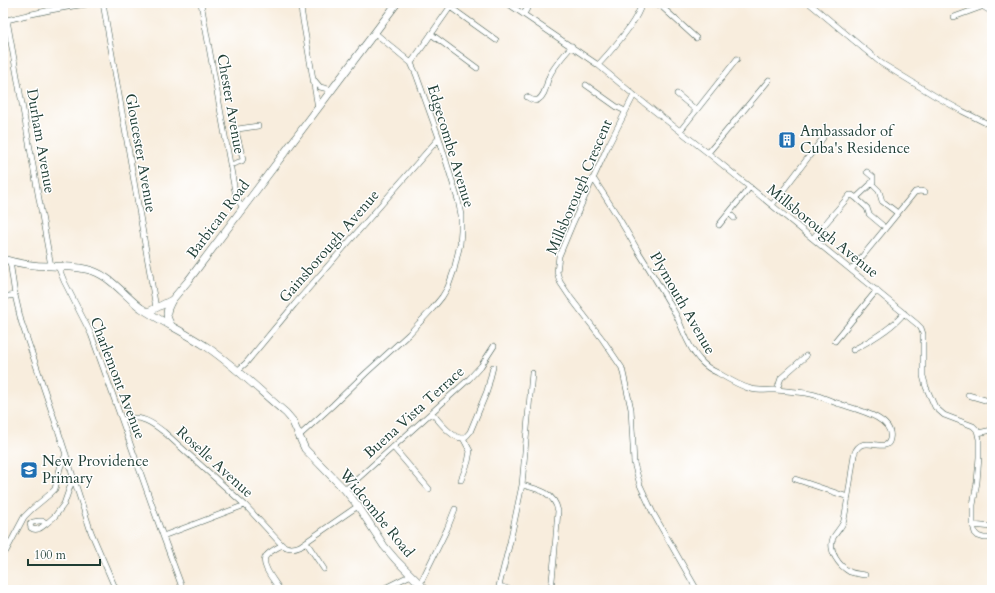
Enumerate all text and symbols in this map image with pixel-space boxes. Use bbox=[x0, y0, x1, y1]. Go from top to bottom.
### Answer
street label: Chester Avenue bbox=[212, 52, 250, 156]
street label: Edgecombe Avenue bbox=[423, 82, 479, 210]
street label: Durham Avenue bbox=[22, 87, 60, 195]
street label: Gloucester Avenue bbox=[121, 92, 161, 214]
street label: Millsborough Crescent bbox=[541, 116, 617, 258]
place label: Ambassador of Cuba's Residence bbox=[800, 121, 910, 158]
building icon: Ambassador of Cuba's Residence bbox=[777, 130, 797, 150]
street label: Barbican Road bbox=[182, 176, 254, 262]
street label: Millsborough Avenue bbox=[763, 180, 883, 282]
street label: Gainsborough Avenue bbox=[274, 185, 384, 307]
street label: Plymouth Avenue bbox=[646, 248, 721, 358]
street label: Charlemont Avenue bbox=[86, 314, 151, 442]
street label: Buena Vista Terrace bbox=[359, 361, 469, 462]
street label: Roselle Avenue bbox=[172, 422, 258, 502]
place label: New Providence Primary bbox=[42, 451, 149, 488]
school or university icon: New Providence Primary bbox=[19, 460, 39, 480]
street label: Widcombe Road bbox=[335, 464, 419, 561]
scale bar bbox=[28, 541, 100, 567]
text: 100 m bbox=[34, 547, 67, 563]

